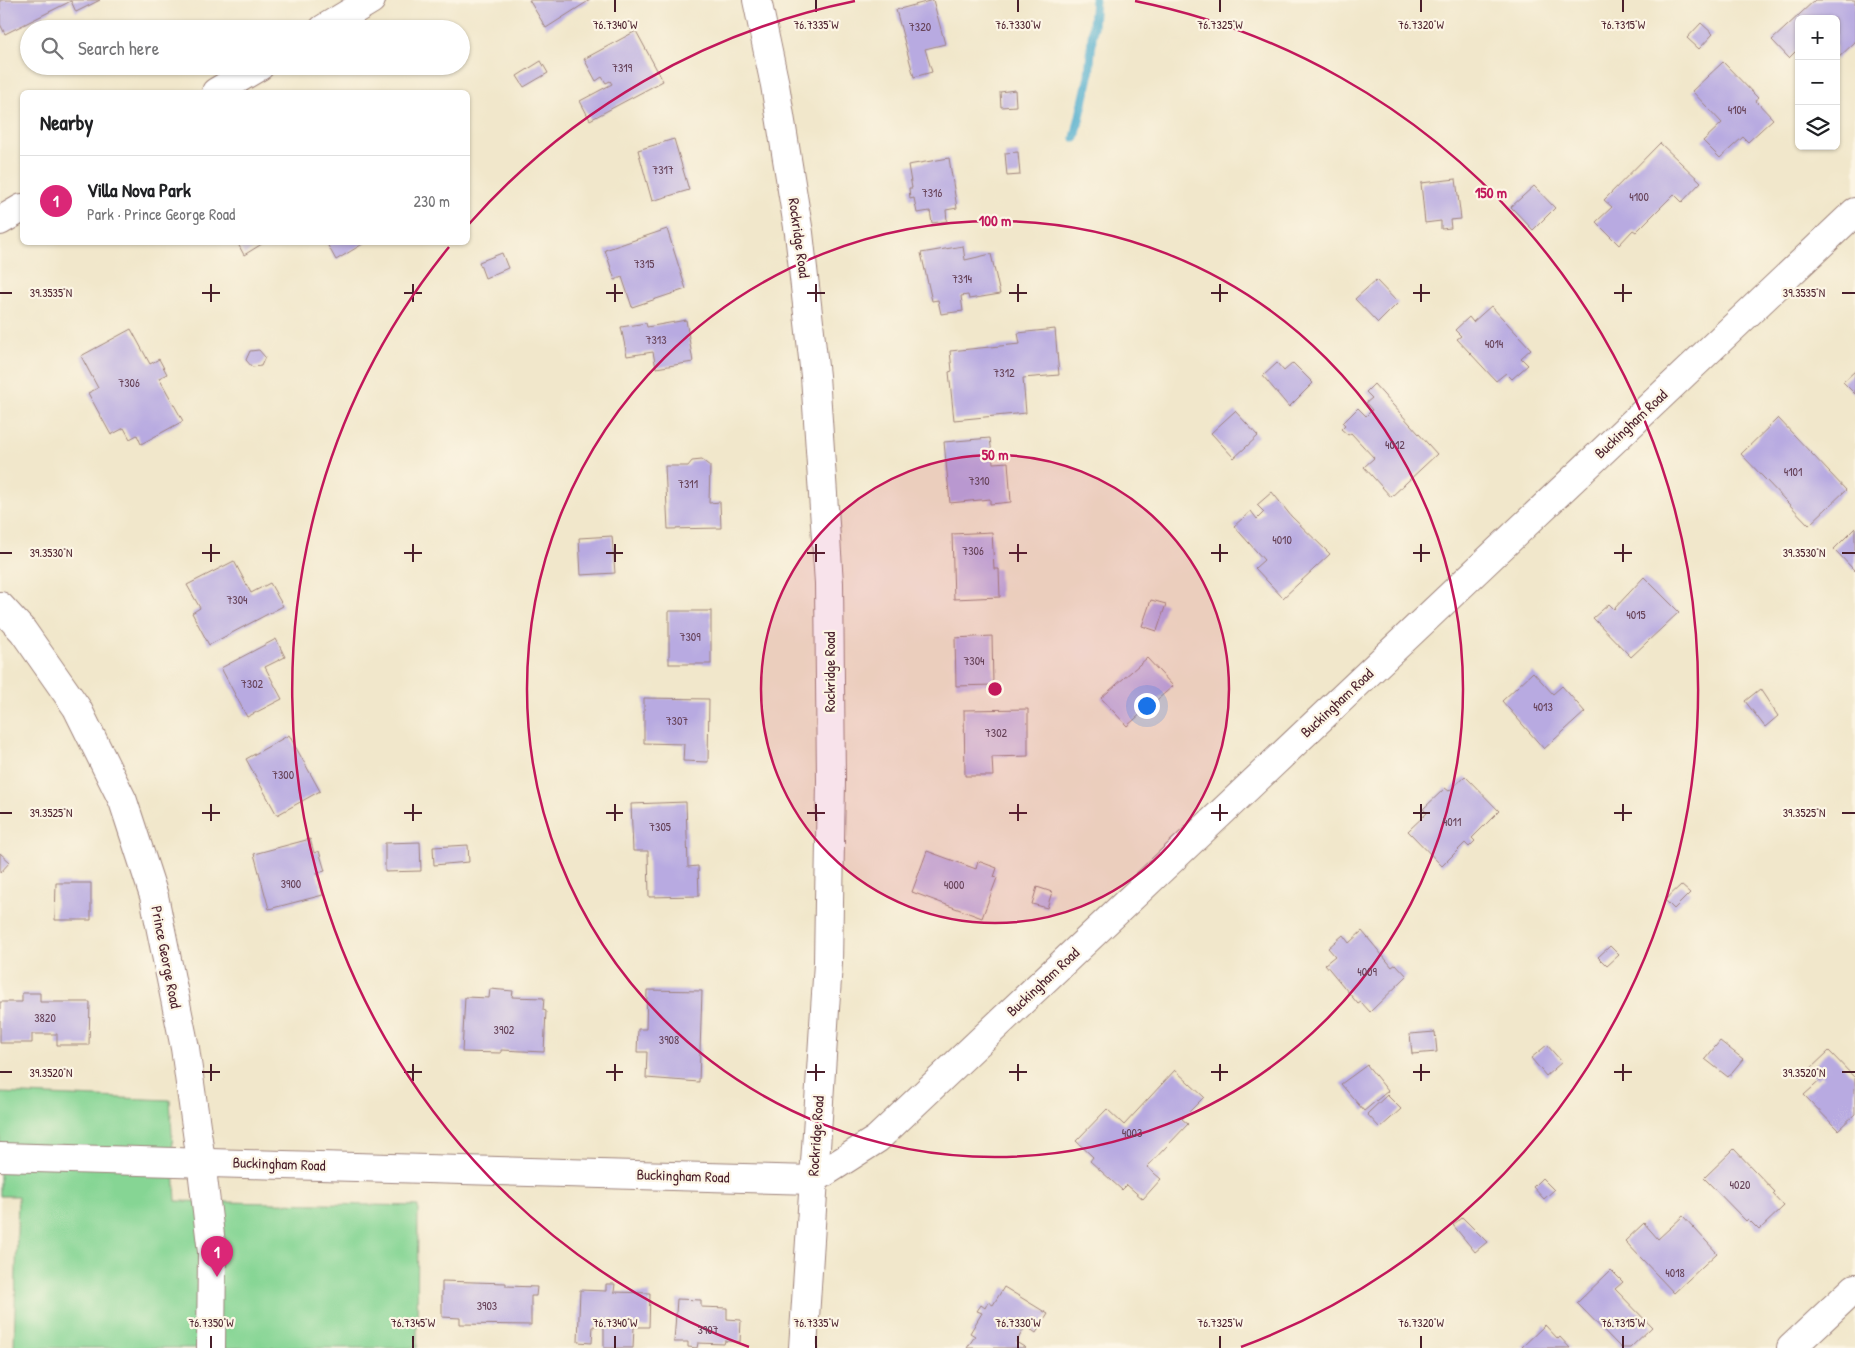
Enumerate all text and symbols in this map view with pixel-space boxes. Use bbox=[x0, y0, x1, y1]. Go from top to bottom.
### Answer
map controls bbox=[1795, 15, 1840, 150]
button: + bbox=[1795, 15, 1840, 60]
text: 76.7340°W bbox=[593, 16, 638, 33]
text: 76.7335°W bbox=[793, 16, 839, 33]
text: 76.7330°W bbox=[995, 16, 1041, 33]
text: 76.7325°W bbox=[1197, 16, 1243, 33]
text: 76.7320°W bbox=[1398, 16, 1444, 33]
text: 76.7315°W bbox=[1601, 16, 1646, 33]
house number: 7320 bbox=[909, 18, 931, 35]
search box bbox=[20, 20, 470, 75]
icon: search bbox=[38, 34, 66, 62]
text: Search here bbox=[78, 35, 159, 61]
house number: 7319 bbox=[612, 59, 633, 76]
button: − bbox=[1795, 60, 1840, 105]
house number: 4104 bbox=[1728, 101, 1747, 118]
button: layers bbox=[1795, 105, 1840, 150]
text: Nearby bbox=[40, 108, 93, 137]
house number: 7317 bbox=[652, 161, 674, 178]
text: Villa Nova Park bbox=[87, 177, 191, 203]
text: 150 m bbox=[1475, 182, 1507, 203]
house number: 7316 bbox=[922, 184, 942, 201]
house number: 4100 bbox=[1629, 188, 1649, 205]
text: 1 bbox=[53, 190, 59, 212]
text: 230 m bbox=[414, 190, 450, 212]
street label: Rockridge Road bbox=[783, 197, 816, 279]
text: Park · Prince George Road bbox=[87, 203, 235, 225]
text: 100 m bbox=[979, 210, 1011, 231]
house number: 7315 bbox=[634, 255, 654, 272]
house number: 7314 bbox=[952, 270, 973, 287]
text: 39.3535°N bbox=[30, 284, 72, 301]
text: 39.3535°N bbox=[1783, 284, 1825, 301]
house number: 7313 bbox=[645, 331, 667, 348]
house number: 4014 bbox=[1485, 335, 1504, 352]
house number: 7312 bbox=[993, 364, 1015, 381]
house number: 7306 bbox=[118, 374, 140, 391]
street label: Buckingham Road bbox=[1590, 384, 1672, 463]
house number: 4012 bbox=[1385, 436, 1405, 453]
text: 50 m bbox=[982, 444, 1008, 465]
house number: 4101 bbox=[1784, 463, 1802, 480]
house number: 7310 bbox=[968, 472, 990, 489]
house number: 7311 bbox=[678, 475, 698, 492]
house number: 4010 bbox=[1272, 531, 1292, 548]
house number: 7306 bbox=[962, 542, 984, 559]
text: 39.3530°N bbox=[30, 544, 72, 561]
text: 39.3530°N bbox=[1783, 544, 1825, 561]
house number: 7304 bbox=[226, 591, 248, 608]
house number: 4015 bbox=[1626, 606, 1646, 623]
house number: 7309 bbox=[679, 628, 701, 645]
street label: Rockridge Road bbox=[819, 632, 840, 712]
house number: 7304 bbox=[963, 652, 985, 669]
street label: Buckingham Road bbox=[1296, 663, 1378, 742]
house number: 7302 bbox=[241, 675, 264, 692]
centre of rings bbox=[986, 680, 1004, 698]
your location bbox=[1134, 693, 1160, 719]
house number: 4013 bbox=[1533, 698, 1553, 715]
house number: 7307 bbox=[666, 712, 688, 729]
house number: 7302 bbox=[985, 724, 1008, 741]
house number: 7300 bbox=[272, 766, 294, 783]
text: 39.3525°N bbox=[30, 804, 72, 821]
text: 39.3525°N bbox=[1783, 804, 1825, 821]
house number: 4011 bbox=[1443, 813, 1461, 830]
house number: 7305 bbox=[649, 818, 671, 835]
house number: 3900 bbox=[281, 875, 301, 892]
house number: 4000 bbox=[944, 876, 964, 893]
street label: Prince George Road bbox=[146, 904, 187, 1010]
street label: Buckingham Road bbox=[1002, 942, 1084, 1021]
house number: 4009 bbox=[1357, 963, 1377, 980]
house number: 3820 bbox=[34, 1009, 56, 1026]
house number: 3902 bbox=[494, 1021, 515, 1038]
house number: 3908 bbox=[659, 1031, 679, 1048]
text: 39.3520°N bbox=[30, 1064, 72, 1081]
text: 39.3520°N bbox=[1783, 1064, 1825, 1081]
street label: Rockridge Road bbox=[802, 1095, 829, 1177]
house number: 4003 bbox=[1122, 1124, 1142, 1141]
street label: Buckingham Road bbox=[232, 1151, 326, 1176]
street label: Buckingham Road bbox=[636, 1163, 730, 1188]
house number: 4020 bbox=[1730, 1176, 1750, 1193]
pin: 1 bbox=[201, 1236, 233, 1277]
house number: 4018 bbox=[1665, 1264, 1685, 1281]
house number: 3903 bbox=[477, 1297, 497, 1314]
text: 76.7350°W bbox=[188, 1314, 234, 1331]
text: 76.7345°W bbox=[391, 1314, 436, 1331]
text: 76.7340°W bbox=[593, 1314, 638, 1331]
text: 76.7335°W bbox=[793, 1314, 839, 1331]
text: 76.7330°W bbox=[995, 1314, 1041, 1331]
text: 76.7325°W bbox=[1197, 1314, 1243, 1331]
text: 76.7320°W bbox=[1398, 1314, 1444, 1331]
text: 76.7315°W bbox=[1601, 1314, 1646, 1331]
house number: 3907 bbox=[697, 1321, 719, 1338]

